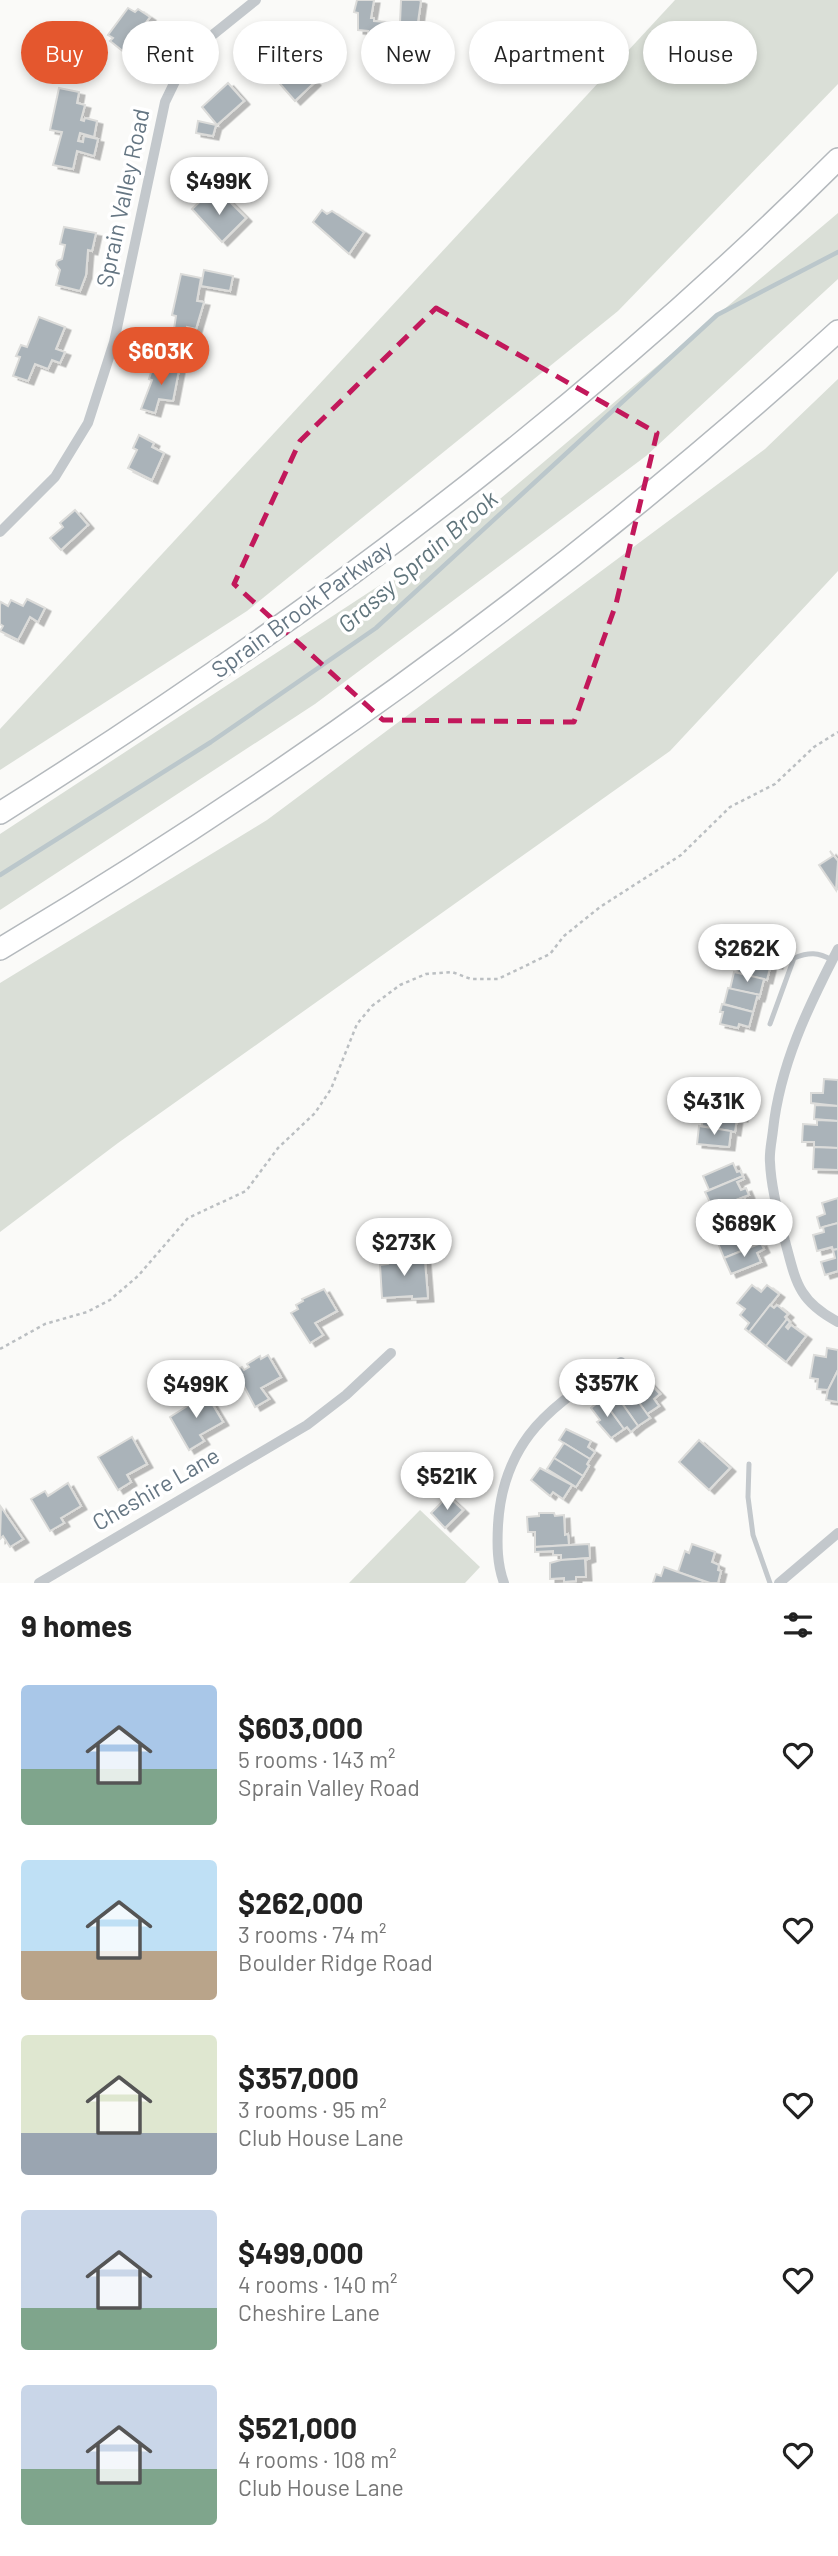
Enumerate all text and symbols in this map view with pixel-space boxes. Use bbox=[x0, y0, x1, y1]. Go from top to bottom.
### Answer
chip: Buy bbox=[21, 21, 108, 84]
chip: Rent bbox=[122, 21, 219, 84]
chip: Filters bbox=[233, 21, 347, 84]
chip: New bbox=[361, 21, 455, 84]
chip: Apartment bbox=[469, 21, 629, 84]
chip: House bbox=[643, 21, 757, 84]
street label: Sprain Valley Road bbox=[89, 106, 155, 290]
pin: $499K bbox=[170, 158, 268, 217]
text: $499K bbox=[186, 166, 252, 194]
pin: $603K bbox=[112, 328, 210, 387]
text: $603K bbox=[128, 336, 194, 364]
water label: Grassy Sprain Brook bbox=[331, 483, 503, 638]
street label: Sprain Brook Parkway bbox=[206, 533, 398, 683]
pin: $262K bbox=[698, 925, 796, 984]
text: $262K bbox=[714, 933, 780, 961]
pin: $431K bbox=[665, 1078, 763, 1137]
text: $431K bbox=[683, 1086, 745, 1114]
pin: $689K bbox=[695, 1200, 793, 1259]
text: $689K bbox=[712, 1208, 776, 1236]
pin: $273K bbox=[355, 1218, 453, 1278]
text: $273K bbox=[372, 1227, 436, 1255]
pin: $499K bbox=[147, 1360, 245, 1420]
pin: $357K bbox=[558, 1360, 656, 1419]
text: $357K bbox=[575, 1368, 639, 1396]
text: $499K bbox=[163, 1369, 229, 1397]
street label: Cheshire Lane bbox=[87, 1441, 224, 1536]
pin: $521K bbox=[398, 1452, 496, 1512]
text: $521K bbox=[417, 1461, 477, 1489]
icon: filters bbox=[779, 1606, 817, 1644]
text: 9 homes bbox=[21, 1607, 132, 1643]
text: $603,000 bbox=[238, 1709, 363, 1745]
icon: home bbox=[77, 1713, 161, 1797]
icon: heart bbox=[779, 1736, 817, 1774]
text: 5 rooms · 143 m² bbox=[238, 1745, 396, 1773]
text: Sprain Valley Road bbox=[238, 1773, 420, 1801]
text: $262,000 bbox=[238, 1884, 363, 1920]
icon: home bbox=[77, 1888, 161, 1972]
icon: heart bbox=[779, 1911, 817, 1949]
text: 3 rooms · 74 m² bbox=[238, 1920, 387, 1948]
text: Boulder Ridge Road bbox=[238, 1948, 433, 1976]
text: $357,000 bbox=[238, 2059, 359, 2095]
icon: home bbox=[77, 2063, 161, 2147]
icon: heart bbox=[779, 2086, 817, 2124]
text: 3 rooms · 95 m² bbox=[238, 2095, 387, 2123]
text: Club House Lane bbox=[238, 2123, 404, 2151]
text: $499,000 bbox=[238, 2234, 364, 2270]
icon: home bbox=[77, 2238, 161, 2322]
icon: heart bbox=[779, 2261, 817, 2299]
text: 4 rooms · 140 m² bbox=[238, 2270, 398, 2298]
text: Cheshire Lane bbox=[238, 2298, 380, 2326]
text: $521,000 bbox=[238, 2409, 357, 2445]
icon: home bbox=[77, 2413, 161, 2497]
icon: heart bbox=[779, 2436, 817, 2474]
text: 4 rooms · 108 m² bbox=[238, 2445, 397, 2473]
text: Club House Lane bbox=[238, 2473, 404, 2501]

